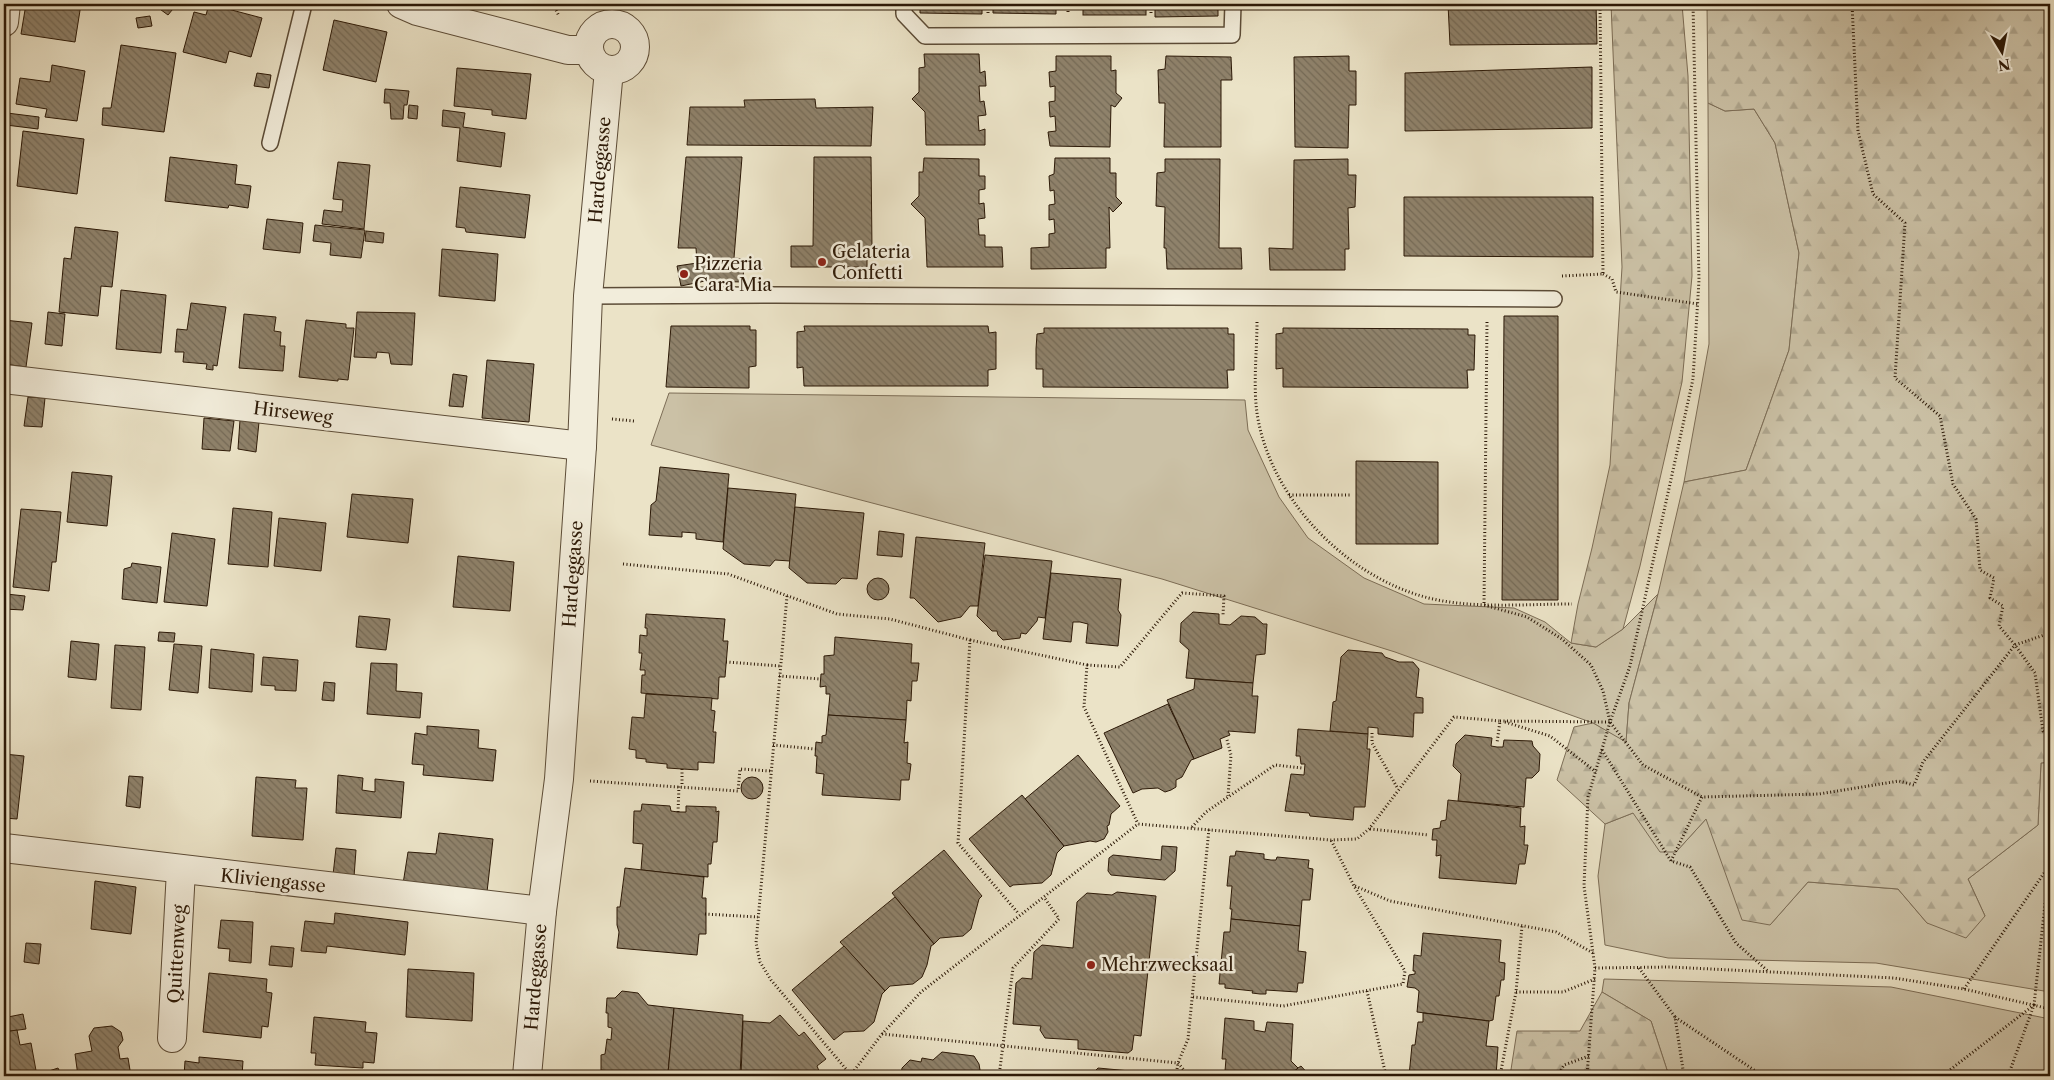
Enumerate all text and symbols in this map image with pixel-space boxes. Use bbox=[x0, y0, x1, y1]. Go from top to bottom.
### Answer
north arrow bbox=[1976, 28, 2026, 78]
text: N bbox=[1997, 55, 2012, 75]
street label: Hardeggasse bbox=[584, 116, 616, 224]
place label: Gelateria Confetti bbox=[832, 241, 911, 284]
place label: Pizzeria Cara Mia bbox=[694, 253, 773, 296]
marker: Gelateria Confetti bbox=[816, 256, 828, 268]
marker: Pizzeria Cara Mia bbox=[678, 268, 690, 280]
street label: Hirseweg bbox=[252, 397, 335, 429]
street label: Hardeggasse bbox=[558, 520, 588, 628]
street label: Kliviengasse bbox=[219, 865, 327, 897]
street label: Quittenweg bbox=[163, 903, 191, 1004]
street label: Hardeggasse bbox=[520, 923, 552, 1031]
place label: Mehrzwecksaal bbox=[1101, 954, 1234, 976]
marker: Mehrzwecksaal bbox=[1085, 959, 1097, 971]

